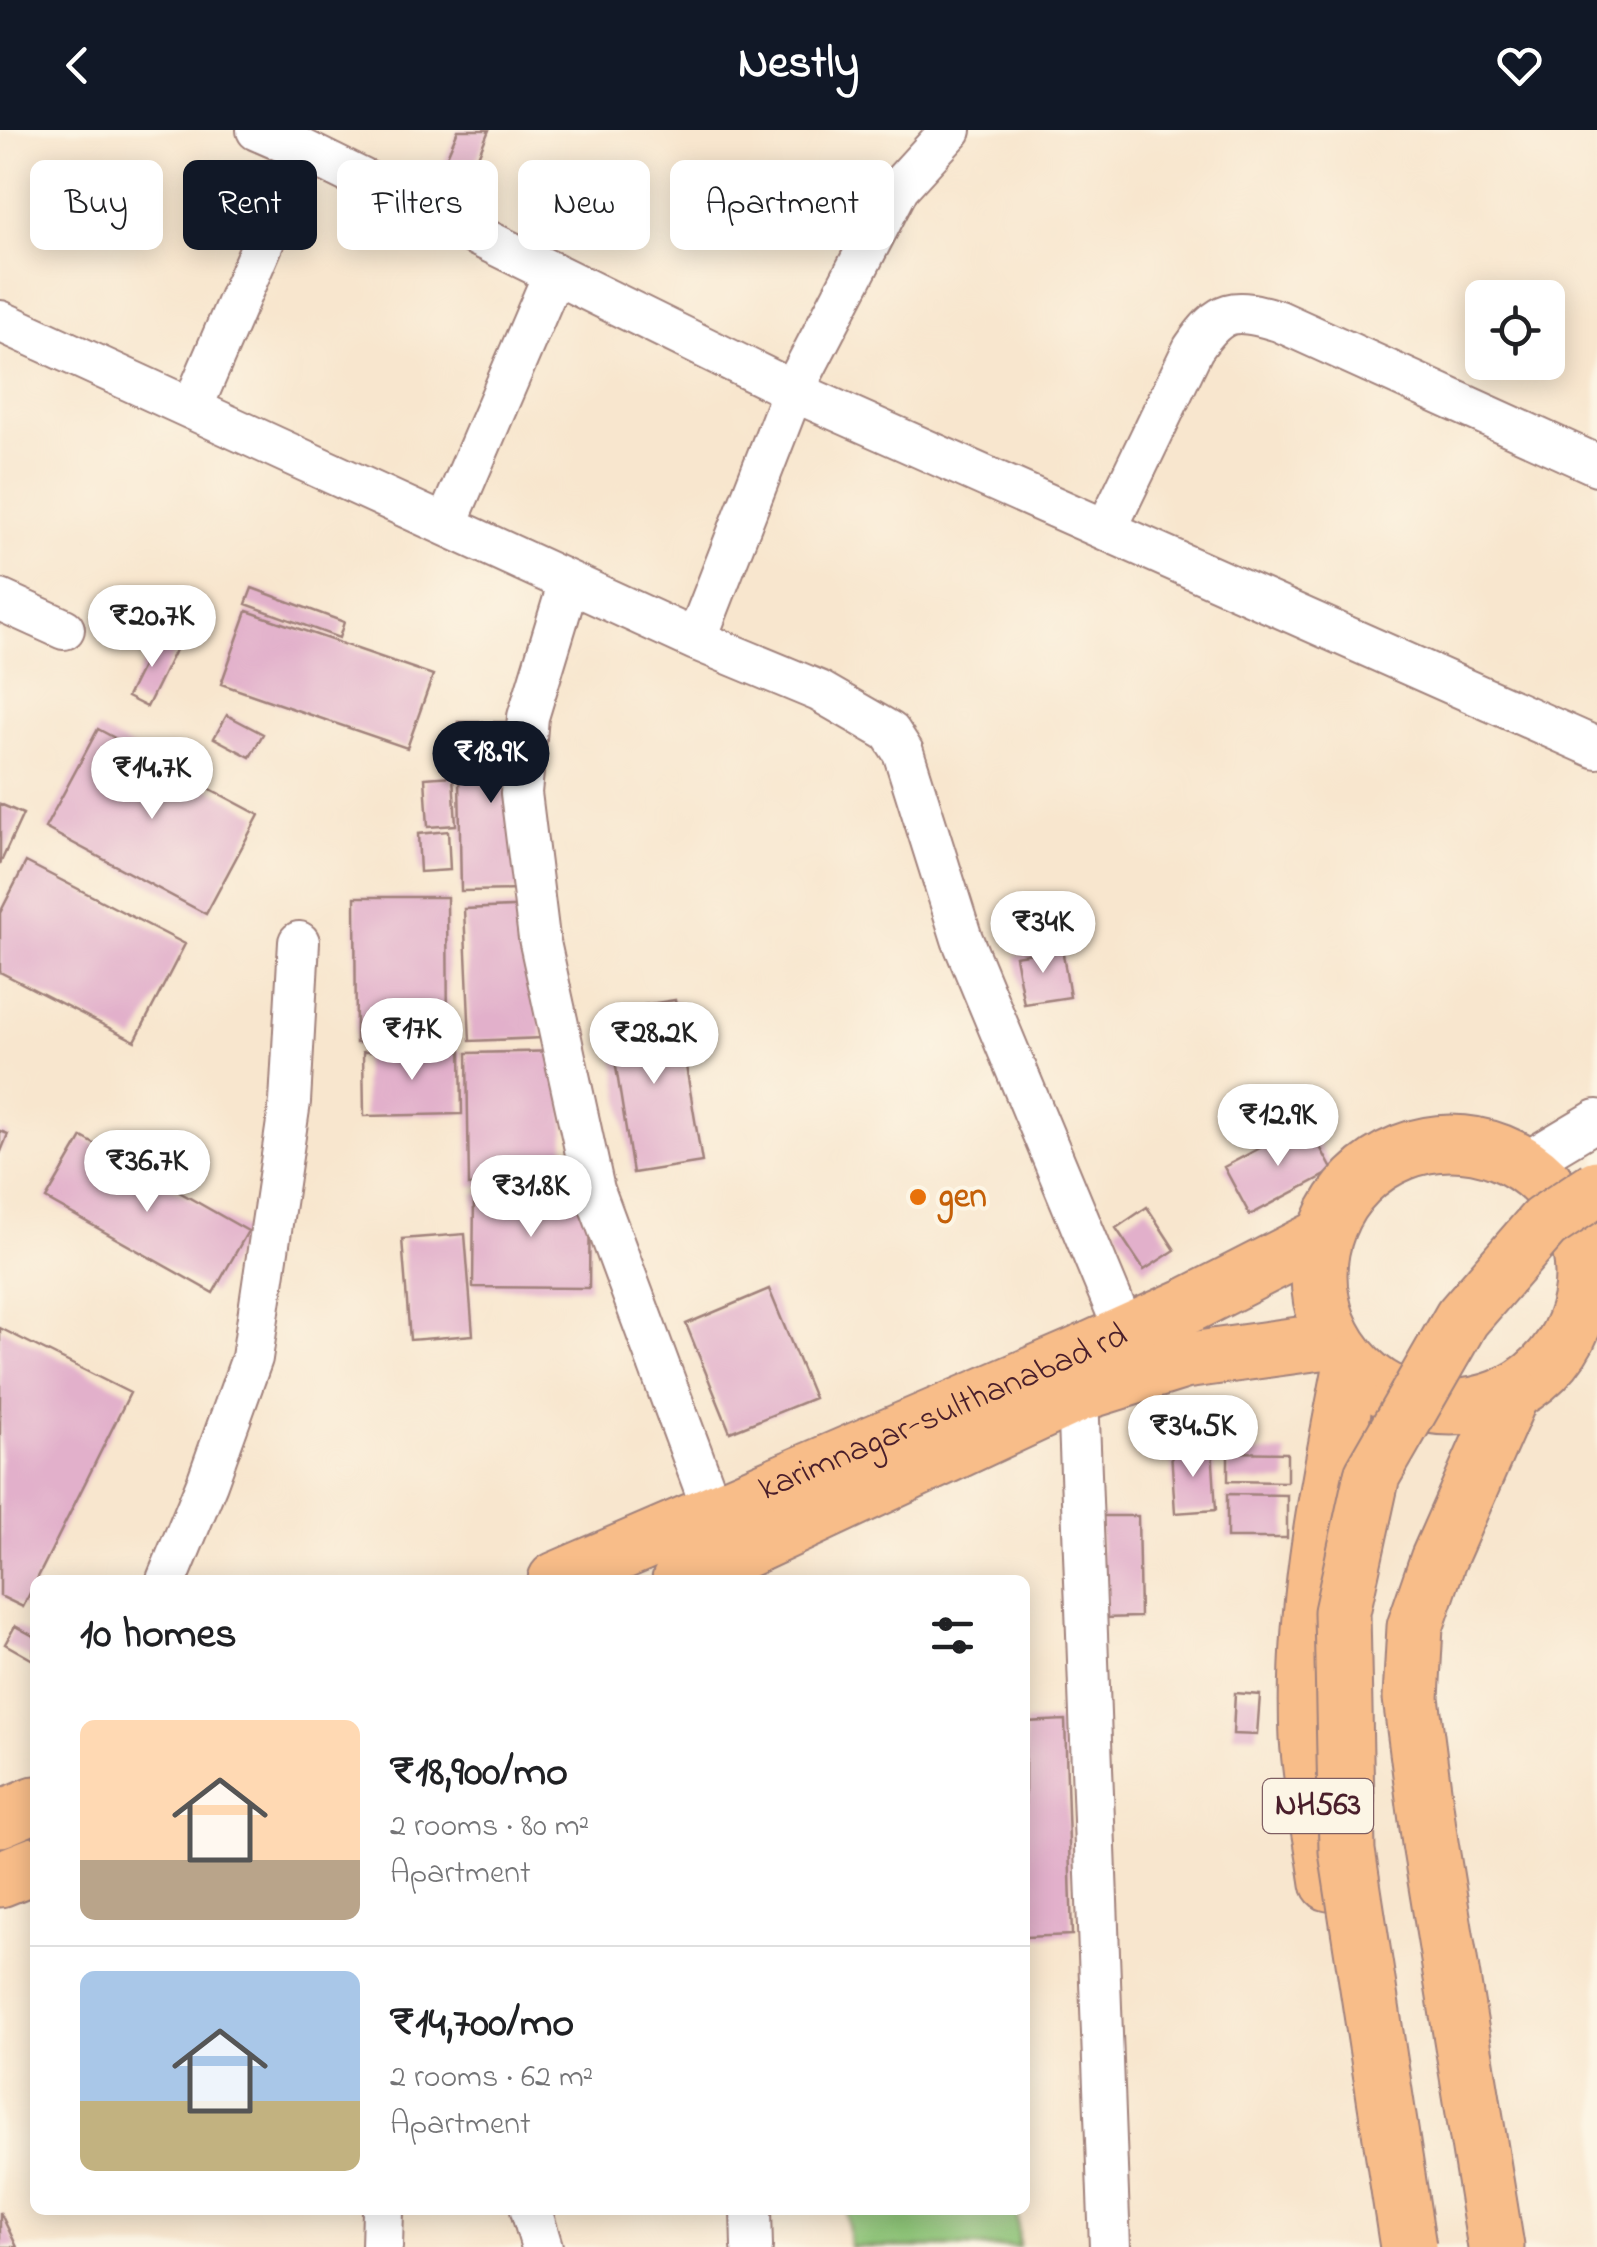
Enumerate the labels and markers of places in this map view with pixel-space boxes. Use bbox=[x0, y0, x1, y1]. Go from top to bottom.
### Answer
pin: ₹20.7K bbox=[71, 585, 233, 670]
pin: ₹18.9K bbox=[410, 721, 572, 806]
pin: ₹14.7K bbox=[71, 737, 233, 822]
pin: ₹34K bbox=[984, 891, 1102, 976]
pin: ₹17K bbox=[353, 998, 471, 1083]
pin: ₹28.2K bbox=[573, 1002, 735, 1087]
pin: ₹12.9K bbox=[1197, 1084, 1359, 1169]
pin: ₹36.7K bbox=[66, 1130, 228, 1215]
pin: ₹31.8K bbox=[450, 1155, 612, 1240]
place label: gen bbox=[937, 1172, 987, 1224]
marker: gen bbox=[907, 1186, 929, 1208]
pin: ₹34.5K bbox=[1112, 1395, 1274, 1480]

